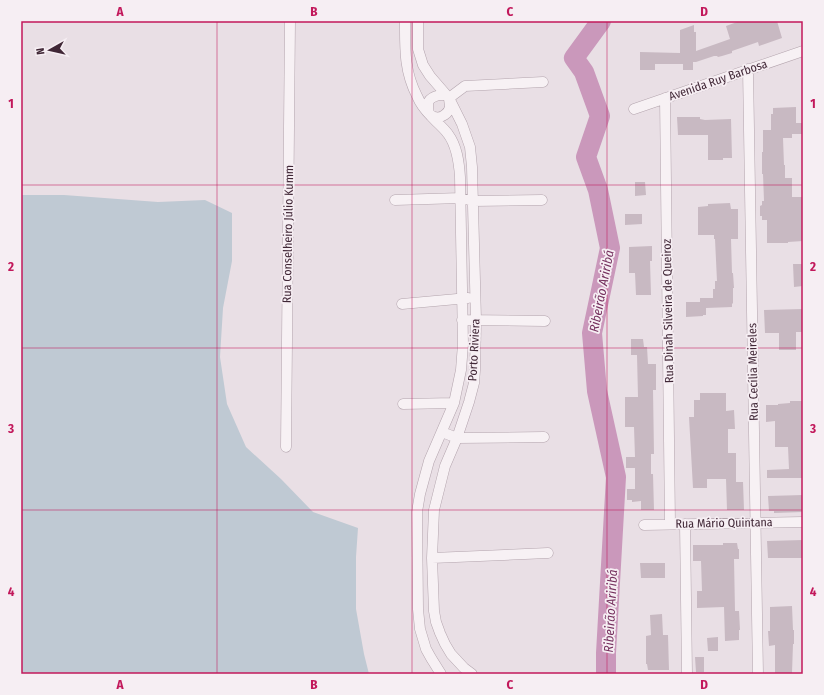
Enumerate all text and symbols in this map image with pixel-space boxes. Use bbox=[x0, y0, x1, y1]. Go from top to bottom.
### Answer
text: A bbox=[115, 4, 124, 19]
text: B bbox=[310, 4, 318, 19]
text: C bbox=[507, 4, 514, 19]
text: D bbox=[700, 4, 708, 19]
north arrow bbox=[30, 30, 70, 70]
text: N bbox=[34, 47, 47, 55]
street label: Avenida Ruy Barbosa bbox=[667, 57, 769, 103]
text: 1 bbox=[8, 96, 14, 111]
text: 1 bbox=[810, 96, 816, 111]
street label: Rua Conselheiro Júlio Kumm bbox=[280, 165, 296, 303]
street label: Rua Dinah Silveira de Queiroz bbox=[660, 238, 676, 383]
water label: Ribeirão Ariribá bbox=[586, 249, 617, 333]
text: 2 bbox=[7, 259, 14, 274]
text: 2 bbox=[809, 259, 816, 274]
street label: Porto Riviera bbox=[465, 318, 483, 382]
street label: Rua Cecília Meireles bbox=[745, 323, 761, 421]
text: 3 bbox=[7, 421, 14, 436]
text: 3 bbox=[809, 421, 816, 436]
street label: Rua Mário Quintana bbox=[675, 515, 773, 531]
water label: Ribeirão Ariribá bbox=[601, 569, 620, 653]
text: 4 bbox=[8, 584, 15, 599]
text: 4 bbox=[810, 584, 817, 599]
text: A bbox=[115, 677, 124, 692]
text: B bbox=[310, 677, 318, 692]
text: C bbox=[507, 677, 514, 692]
text: D bbox=[700, 677, 708, 692]

